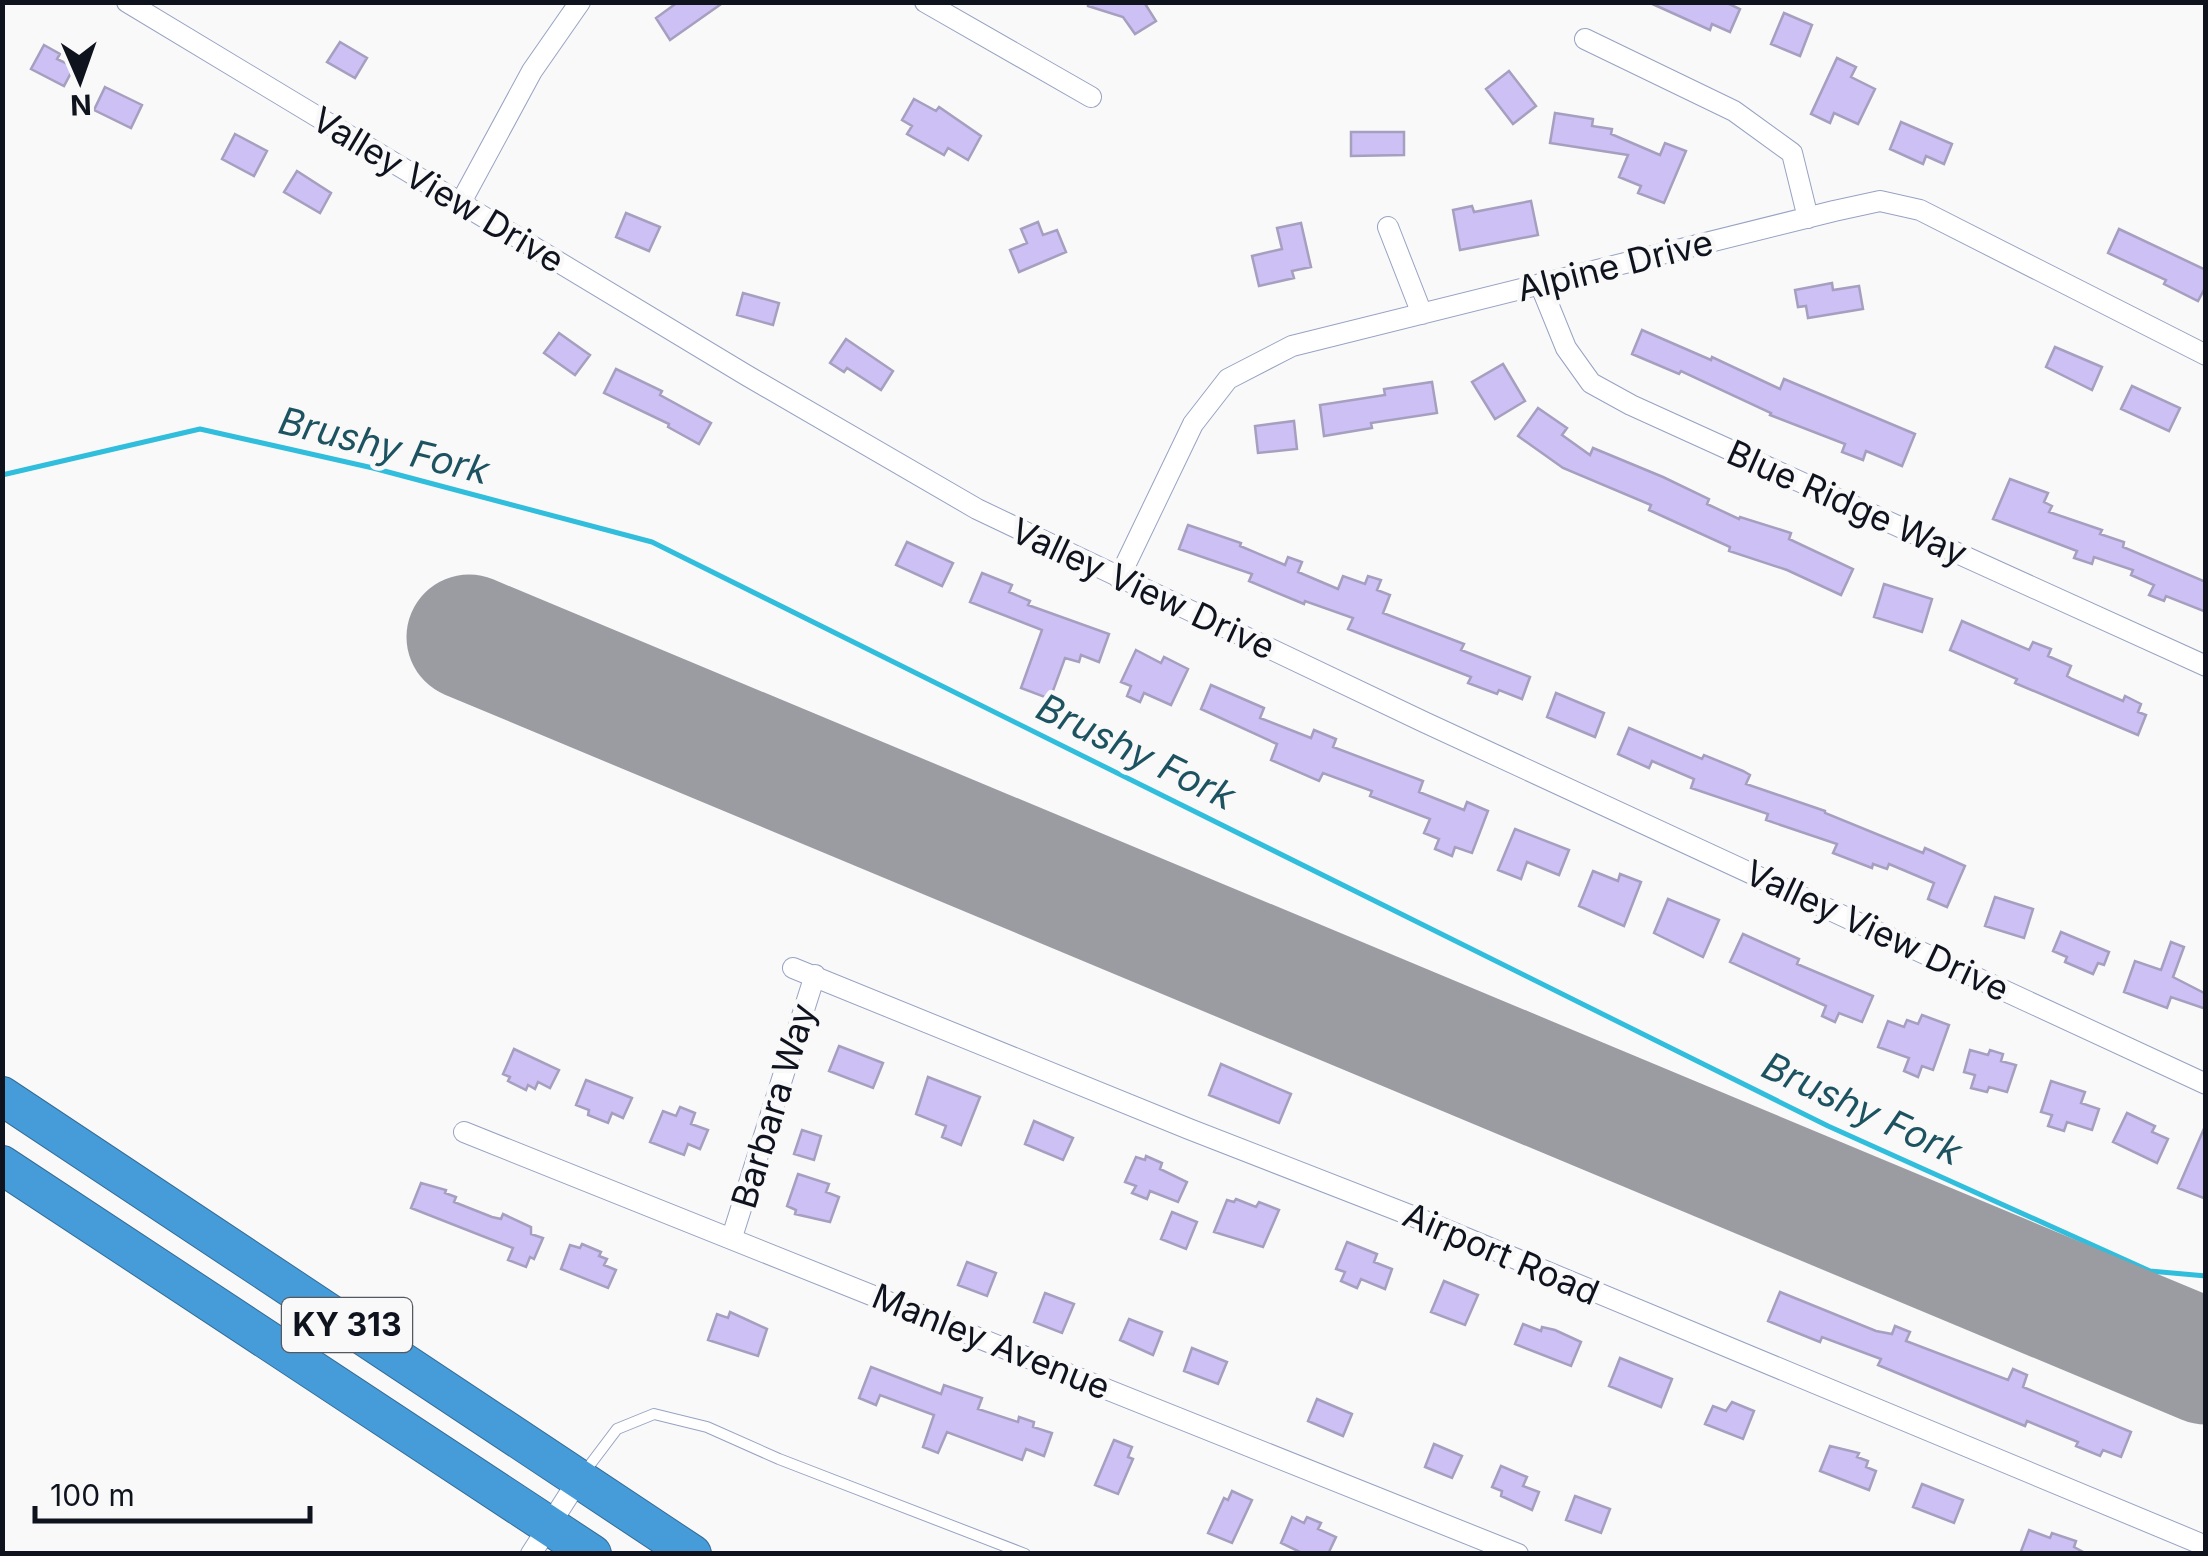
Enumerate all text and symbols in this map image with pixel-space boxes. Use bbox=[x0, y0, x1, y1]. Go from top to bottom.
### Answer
north arrow bbox=[30, 30, 130, 130]
text: N bbox=[70, 88, 92, 122]
street label: Valley View Drive bbox=[305, 98, 572, 281]
street label: Alpine Drive bbox=[1512, 220, 1717, 310]
water label: Brushy Fork bbox=[274, 397, 495, 494]
street label: Blue Ridge Way bbox=[1721, 430, 1974, 574]
street label: Valley View Drive bbox=[1005, 509, 1282, 668]
water label: Brushy Fork bbox=[1030, 683, 1244, 819]
street label: Valley View Drive bbox=[1739, 851, 2016, 1010]
street label: Barbara Way bbox=[722, 998, 824, 1213]
water label: Brushy Fork bbox=[1755, 1042, 1971, 1175]
street label: Airport Road bbox=[1397, 1193, 1606, 1313]
street label: Manley Avenue bbox=[866, 1274, 1116, 1408]
road number: KY 313 bbox=[282, 1298, 412, 1352]
scale bar bbox=[35, 1461, 310, 1523]
text: 100 m bbox=[50, 1477, 135, 1513]

